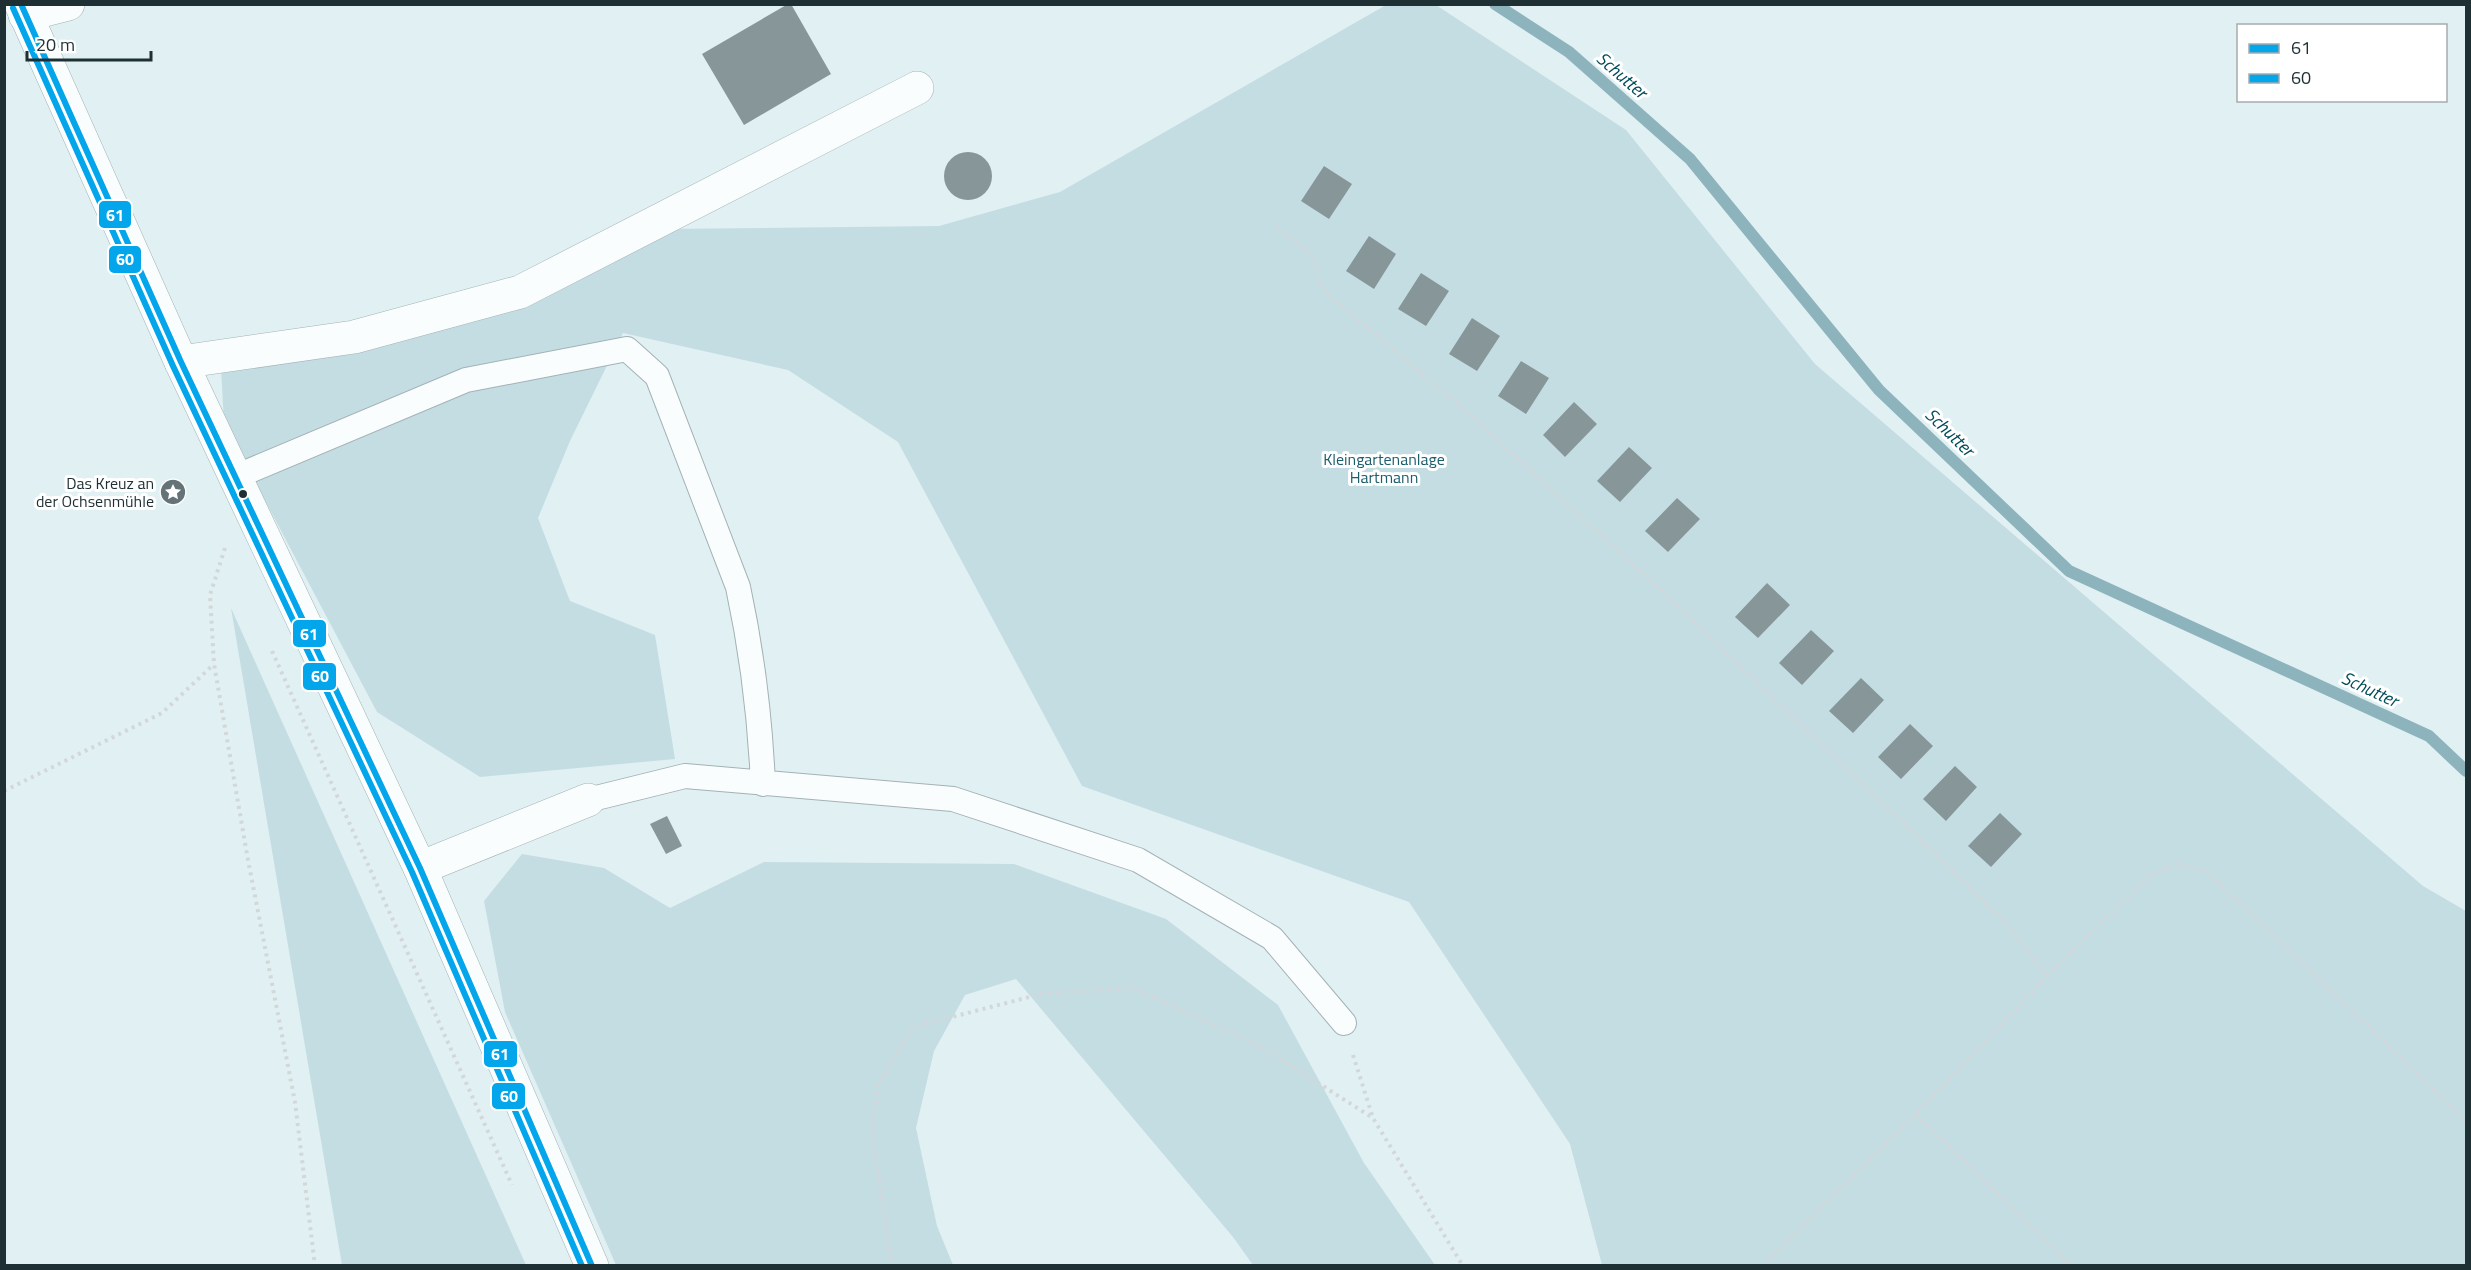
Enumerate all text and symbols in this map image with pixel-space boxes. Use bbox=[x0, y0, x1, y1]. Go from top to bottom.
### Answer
scale bar bbox=[27, 24, 152, 62]
legend bbox=[2237, 24, 2447, 102]
text: 20 m bbox=[36, 31, 75, 58]
text: 61 bbox=[2291, 34, 2311, 61]
water label: Schutter bbox=[1591, 45, 1655, 106]
text: 60 bbox=[2291, 64, 2311, 91]
line badge: 61 bbox=[98, 200, 132, 229]
text: 61 bbox=[106, 203, 124, 227]
line badge: 60 bbox=[108, 245, 142, 274]
text: 60 bbox=[116, 247, 134, 271]
water label: Schutter bbox=[1919, 402, 1983, 464]
park label: Kleingartenanlage Hartmann bbox=[1323, 447, 1445, 489]
place label: Das Kreuz an der Ochsenmühle bbox=[36, 471, 154, 513]
place icon: Das Kreuz an der Ochsenmühle bbox=[158, 477, 188, 507]
unlabelled marker bbox=[237, 488, 249, 500]
line badge: 61 bbox=[292, 619, 327, 648]
text: 61 bbox=[300, 622, 318, 646]
line badge: 60 bbox=[302, 662, 337, 691]
text: 60 bbox=[311, 664, 329, 688]
water label: Schutter bbox=[2337, 664, 2405, 715]
line badge: 61 bbox=[483, 1040, 518, 1068]
text: 61 bbox=[491, 1042, 509, 1066]
line badge: 60 bbox=[491, 1082, 526, 1110]
text: 60 bbox=[500, 1084, 518, 1108]

